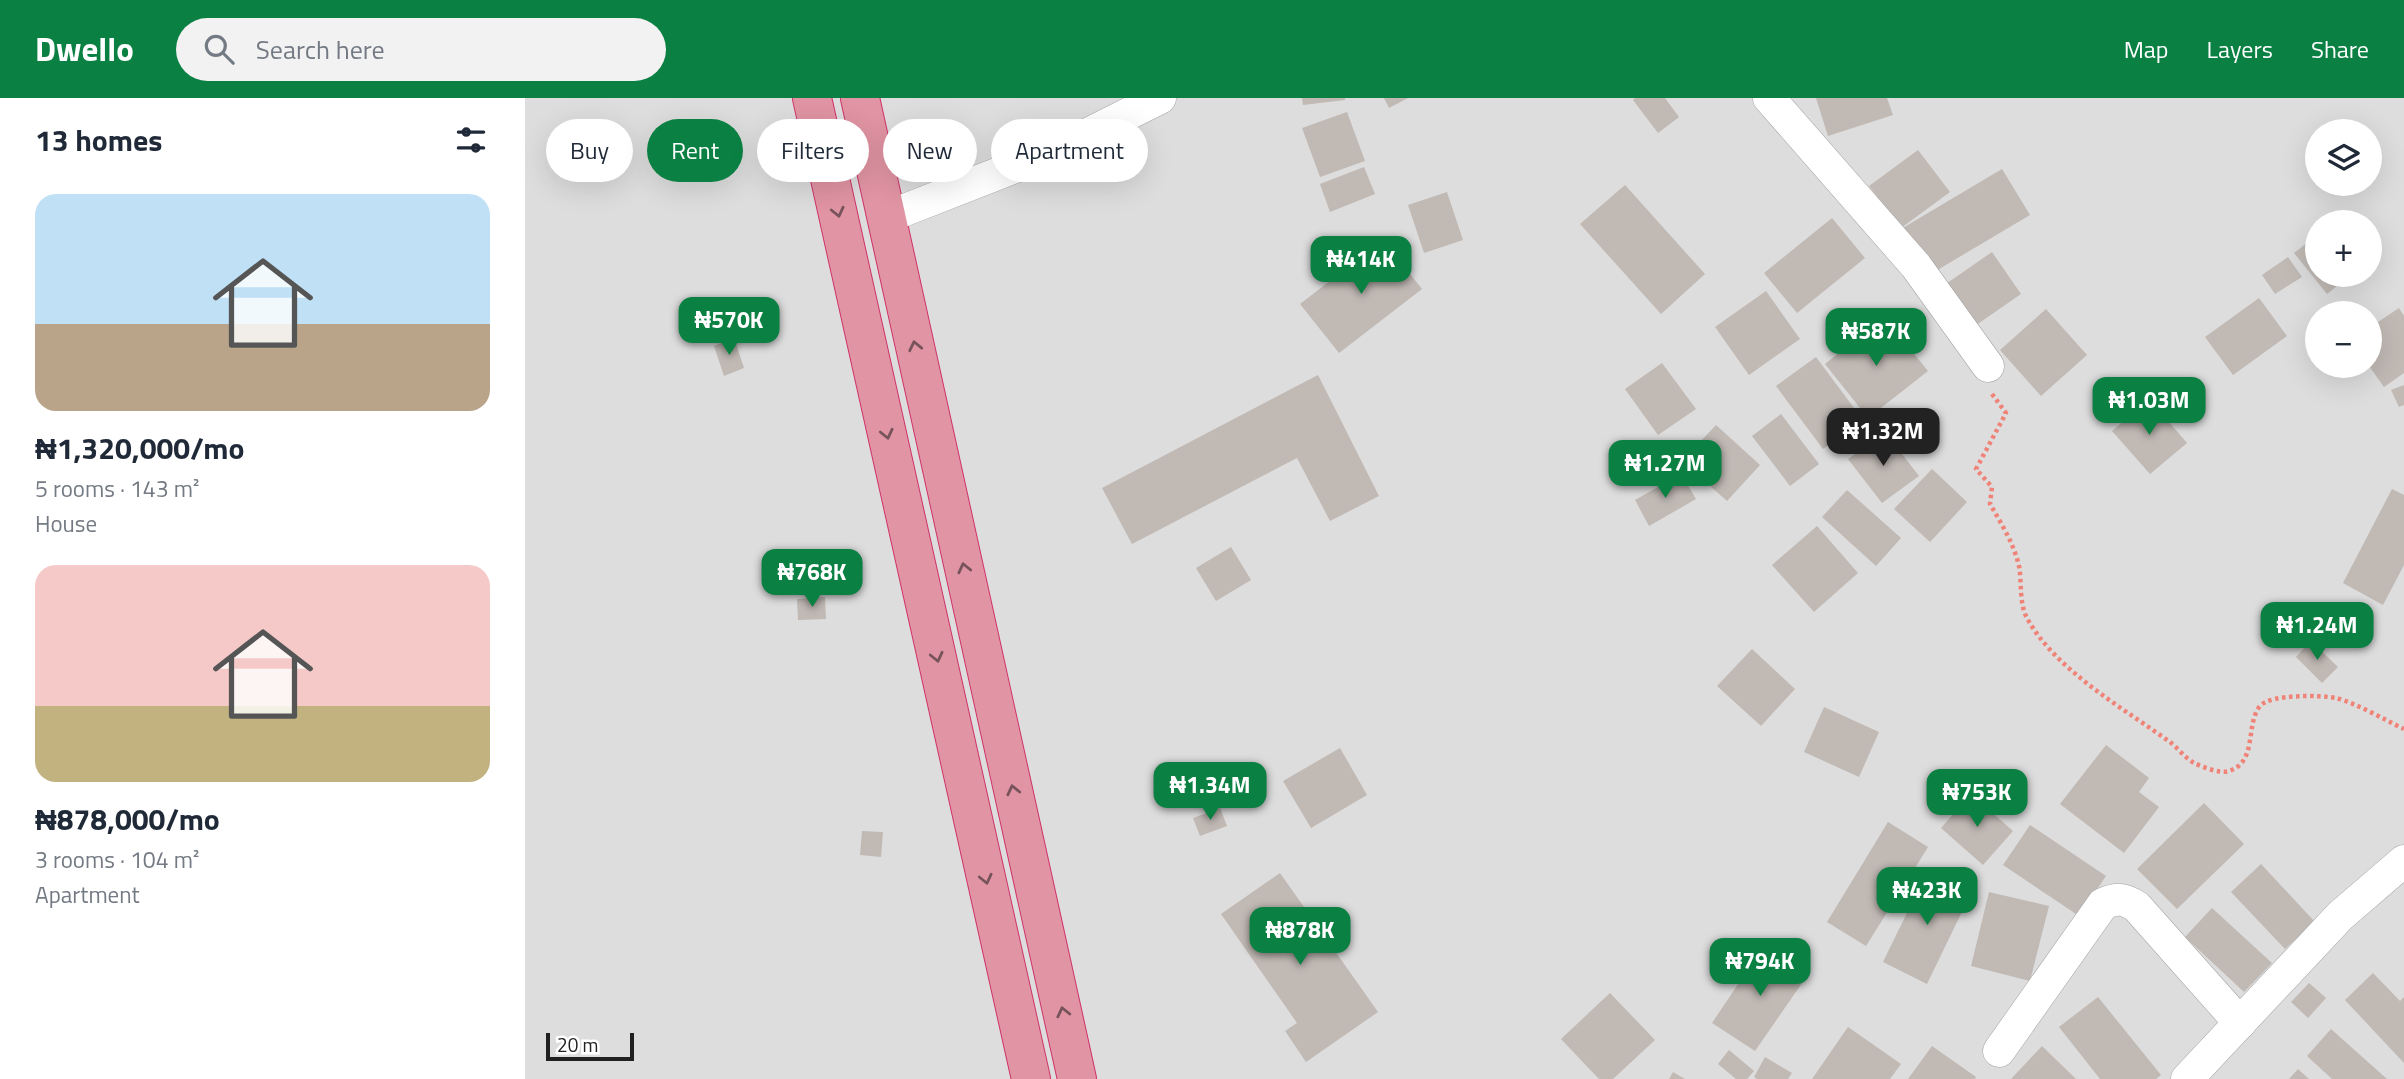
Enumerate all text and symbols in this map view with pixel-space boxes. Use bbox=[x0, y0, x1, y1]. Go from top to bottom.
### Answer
search box bbox=[176, 18, 666, 81]
text: Dwello bbox=[35, 24, 134, 74]
icon: search bbox=[200, 30, 238, 68]
text: Search here bbox=[256, 30, 385, 69]
text: Map bbox=[2124, 31, 2169, 67]
text: Layers bbox=[2207, 31, 2273, 67]
text: Share bbox=[2311, 31, 2369, 67]
text: 13 homes bbox=[35, 117, 162, 163]
chip: Buy bbox=[546, 119, 633, 182]
chip: Rent bbox=[647, 119, 743, 182]
chip: Filters bbox=[757, 119, 869, 182]
chip: New bbox=[883, 119, 977, 182]
chip: Apartment bbox=[991, 119, 1148, 182]
map controls bbox=[2305, 119, 2382, 378]
button: layers bbox=[2305, 119, 2382, 196]
icon: filters bbox=[452, 121, 490, 159]
one-way arrow bbox=[829, 206, 844, 218]
button: + bbox=[2305, 210, 2382, 287]
pin: ₦414K bbox=[1312, 236, 1410, 296]
icon: home bbox=[200, 240, 326, 366]
text: ₦414K bbox=[1327, 241, 1395, 276]
pin: ₦570K bbox=[680, 298, 778, 357]
button: − bbox=[2305, 301, 2382, 378]
text: ₦570K bbox=[695, 302, 763, 337]
pin: ₦587K bbox=[1827, 308, 1925, 368]
text: ₦587K bbox=[1842, 313, 1910, 348]
one-way arrow bbox=[909, 340, 923, 352]
pin: ₦1.03M bbox=[2092, 378, 2206, 437]
text: ₦1.03M bbox=[2109, 382, 2189, 417]
pin: ₦1.32M bbox=[1826, 408, 1940, 468]
text: ₦1.32M bbox=[1843, 413, 1923, 448]
text: ₦1,320,000/mo bbox=[35, 425, 245, 471]
one-way arrow bbox=[879, 428, 894, 440]
pin: ₦1.27M bbox=[1608, 440, 1722, 500]
text: ₦1.27M bbox=[1625, 445, 1705, 480]
text: 5 rooms · 143 m² bbox=[35, 471, 199, 506]
text: House bbox=[35, 506, 97, 541]
pin: ₦768K bbox=[763, 550, 861, 609]
text: ₦768K bbox=[778, 554, 846, 589]
one-way arrow bbox=[958, 562, 972, 574]
pin: ₦1.24M bbox=[2260, 602, 2374, 662]
text: ₦1.24M bbox=[2277, 607, 2357, 642]
icon: home bbox=[200, 611, 326, 737]
one-way arrow bbox=[929, 650, 943, 662]
pin: ₦1.34M bbox=[1153, 762, 1267, 822]
text: ₦1.34M bbox=[1170, 767, 1250, 802]
pin: ₦753K bbox=[1928, 770, 2026, 829]
text: ₦753K bbox=[1943, 774, 2011, 809]
one-way arrow bbox=[1007, 784, 1022, 796]
text: ₦878,000/mo bbox=[35, 796, 220, 842]
text: 3 rooms · 104 m² bbox=[35, 842, 199, 877]
pin: ₦423K bbox=[1878, 868, 1976, 927]
one-way arrow bbox=[978, 872, 993, 884]
text: ₦423K bbox=[1893, 872, 1961, 907]
text: Apartment bbox=[35, 877, 140, 912]
pin: ₦878K bbox=[1251, 908, 1349, 967]
text: ₦878K bbox=[1266, 912, 1334, 947]
pin: ₦794K bbox=[1711, 939, 1809, 998]
text: ₦794K bbox=[1726, 943, 1794, 978]
one-way arrow bbox=[1056, 1006, 1071, 1018]
scale bar bbox=[546, 1030, 633, 1062]
text: 20 m bbox=[557, 1030, 598, 1059]

